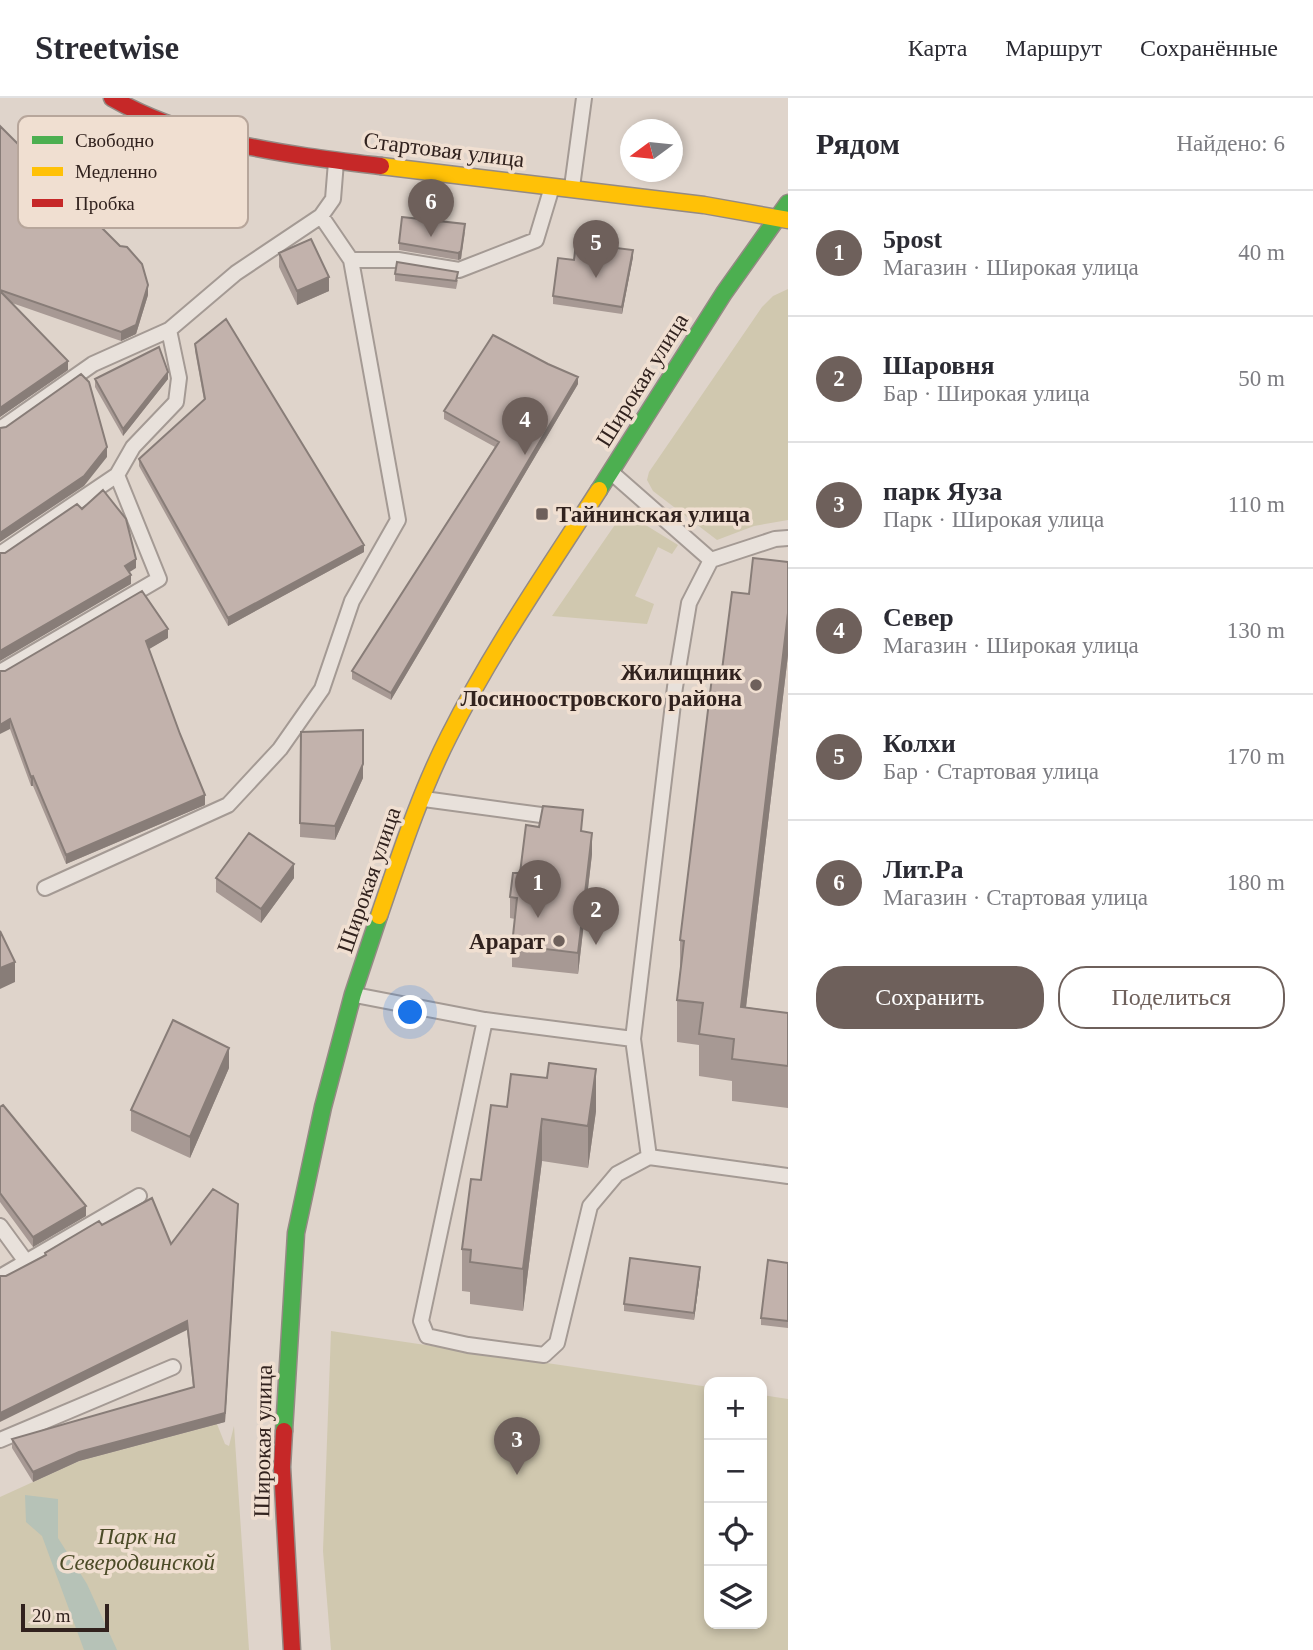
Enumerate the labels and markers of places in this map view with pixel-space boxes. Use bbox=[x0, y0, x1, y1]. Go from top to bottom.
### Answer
pin: 6 bbox=[408, 179, 454, 237]
pin: 5 bbox=[573, 220, 619, 278]
pin: 4 bbox=[502, 397, 548, 455]
place label: Тайнинская улица bbox=[556, 502, 750, 527]
marker: Тайнинская улица bbox=[534, 506, 550, 522]
place label: Жилищник Лосиноостровского района bbox=[460, 660, 743, 711]
marker: Жилищник Лосиноостровского района bbox=[748, 677, 764, 693]
pin: 1 bbox=[515, 860, 561, 918]
pin: 2 bbox=[573, 887, 619, 945]
place label: Арарат bbox=[469, 929, 546, 954]
marker: Арарат bbox=[551, 933, 567, 949]
pin: 3 bbox=[494, 1417, 540, 1475]

